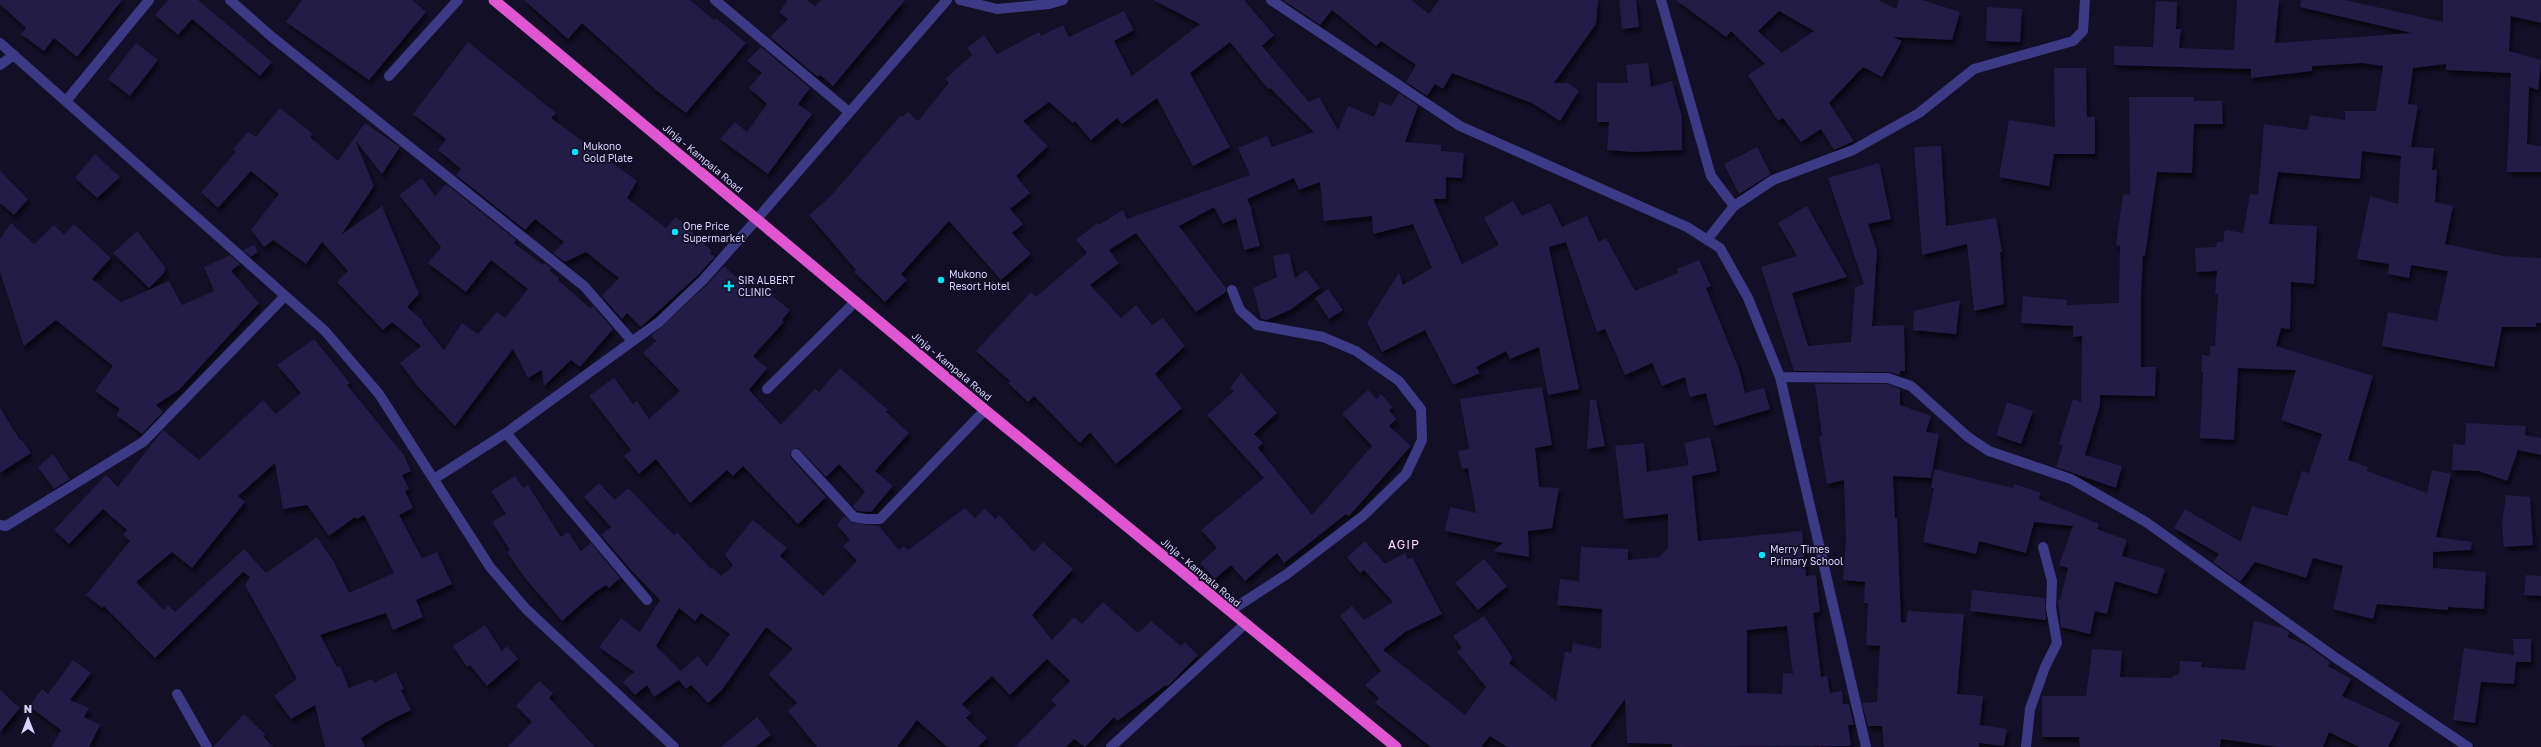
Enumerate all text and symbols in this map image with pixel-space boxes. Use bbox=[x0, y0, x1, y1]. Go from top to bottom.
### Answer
street label: Jinja - Kampala Road bbox=[661, 121, 745, 195]
place label: Mukono Gold Plate bbox=[583, 140, 633, 164]
marker: Mukono Gold Plate bbox=[570, 147, 580, 157]
place label: One Price Supermarket bbox=[683, 220, 745, 244]
marker: One Price Supermarket bbox=[670, 227, 680, 237]
place label: Mukono Resort Hotel bbox=[949, 268, 1010, 292]
place label: SIR ALBERT CLINIC bbox=[738, 274, 795, 298]
marker: Mukono Resort Hotel bbox=[936, 275, 946, 285]
marker: SIR ALBERT CLINIC bbox=[723, 280, 735, 292]
street label: Jinja - Kampala Road bbox=[910, 329, 994, 403]
street label: Jinja - Kampala Road bbox=[1159, 535, 1243, 609]
district label: AGIP bbox=[1388, 537, 1420, 552]
place label: Merry Times Primary School bbox=[1770, 543, 1843, 567]
marker: Merry Times Primary School bbox=[1757, 550, 1767, 560]
north arrow bbox=[8, 699, 48, 739]
text: N bbox=[24, 702, 32, 715]

